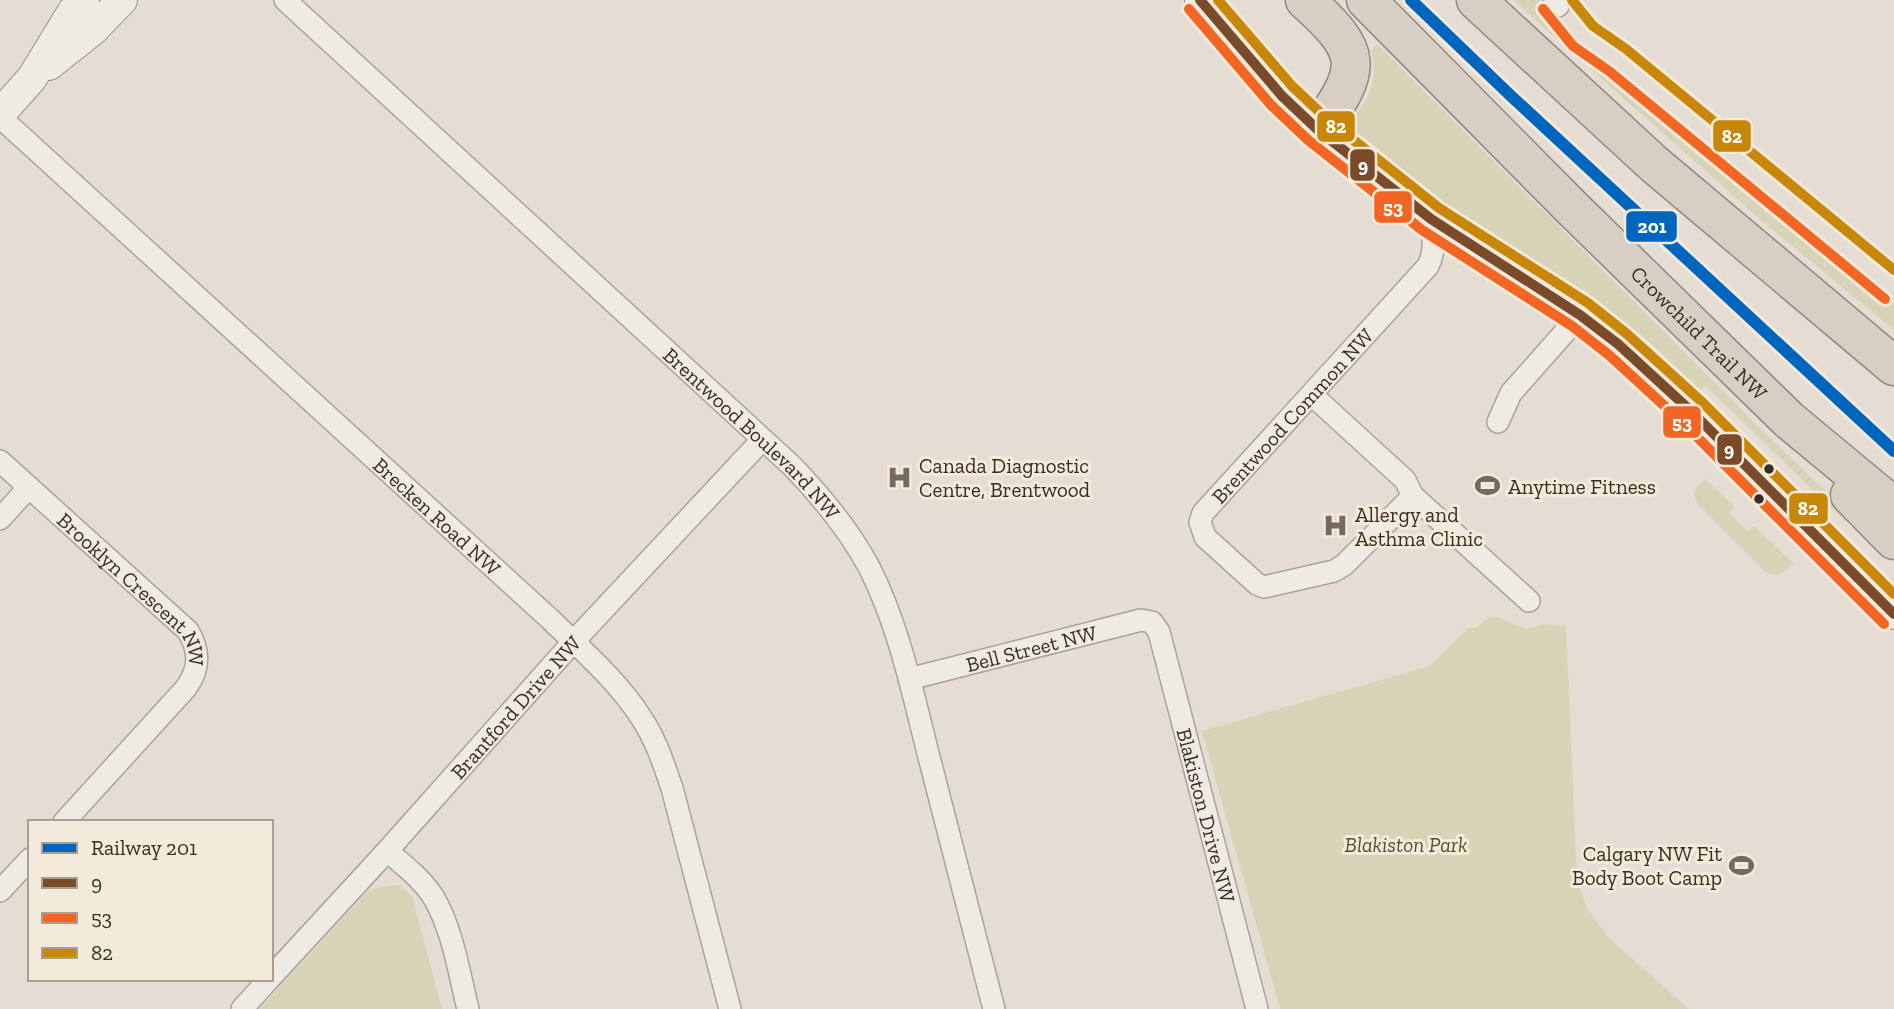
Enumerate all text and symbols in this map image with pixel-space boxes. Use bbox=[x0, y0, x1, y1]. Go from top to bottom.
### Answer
line badge: 82 bbox=[1316, 110, 1356, 143]
text: 82 bbox=[1326, 115, 1346, 138]
line badge: 82 bbox=[1712, 119, 1752, 153]
text: 82 bbox=[1722, 125, 1742, 148]
line badge: 9 bbox=[1349, 148, 1376, 182]
text: 9 bbox=[1358, 154, 1368, 177]
line badge: 53 bbox=[1373, 190, 1413, 224]
text: 53 bbox=[1383, 196, 1403, 219]
line badge: 201 bbox=[1625, 210, 1678, 243]
text: 201 bbox=[1638, 215, 1667, 238]
street label: Crowchild Trail NW bbox=[1626, 260, 1773, 405]
street label: Brentwood Common NW bbox=[1206, 322, 1378, 508]
street label: Brentwood Boulevard NW bbox=[658, 342, 846, 524]
line badge: 53 bbox=[1662, 405, 1702, 439]
text: 53 bbox=[1672, 411, 1692, 434]
line badge: 9 bbox=[1716, 433, 1743, 466]
text: 9 bbox=[1724, 438, 1734, 461]
street label: Brecken Road NW bbox=[368, 452, 506, 581]
place label: Canada Diagnostic Centre, Brentwood bbox=[919, 453, 1091, 502]
unlabelled marker bbox=[1762, 462, 1776, 476]
hospital icon: Canada Diagnostic Centre, Brentwood bbox=[885, 463, 913, 491]
sports icon: Anytime Fitness bbox=[1474, 472, 1502, 500]
place label: Anytime Fitness bbox=[1508, 474, 1656, 499]
unlabelled marker bbox=[1752, 492, 1766, 506]
line badge: 82 bbox=[1788, 492, 1829, 525]
text: 82 bbox=[1798, 497, 1818, 520]
place label: Allergy and Asthma Clinic bbox=[1355, 502, 1483, 551]
street label: Brooklyn Crescent NW bbox=[53, 507, 210, 667]
hospital icon: Allergy and Asthma Clinic bbox=[1321, 512, 1349, 540]
street label: Bell Street NW bbox=[963, 619, 1099, 677]
street label: Brantford Drive NW bbox=[445, 630, 586, 784]
street label: Blakiston Drive NW bbox=[1172, 725, 1241, 905]
legend bbox=[28, 820, 273, 981]
park label: Blakiston Park bbox=[1345, 832, 1467, 857]
text: Railway 201 bbox=[91, 835, 197, 860]
place label: Calgary NW Fit Body Boot Camp bbox=[1572, 841, 1722, 890]
sports icon: Calgary NW Fit Body Boot Camp bbox=[1728, 851, 1756, 879]
text: 9 bbox=[91, 870, 102, 895]
text: 53 bbox=[91, 905, 112, 930]
text: 82 bbox=[91, 940, 113, 965]

